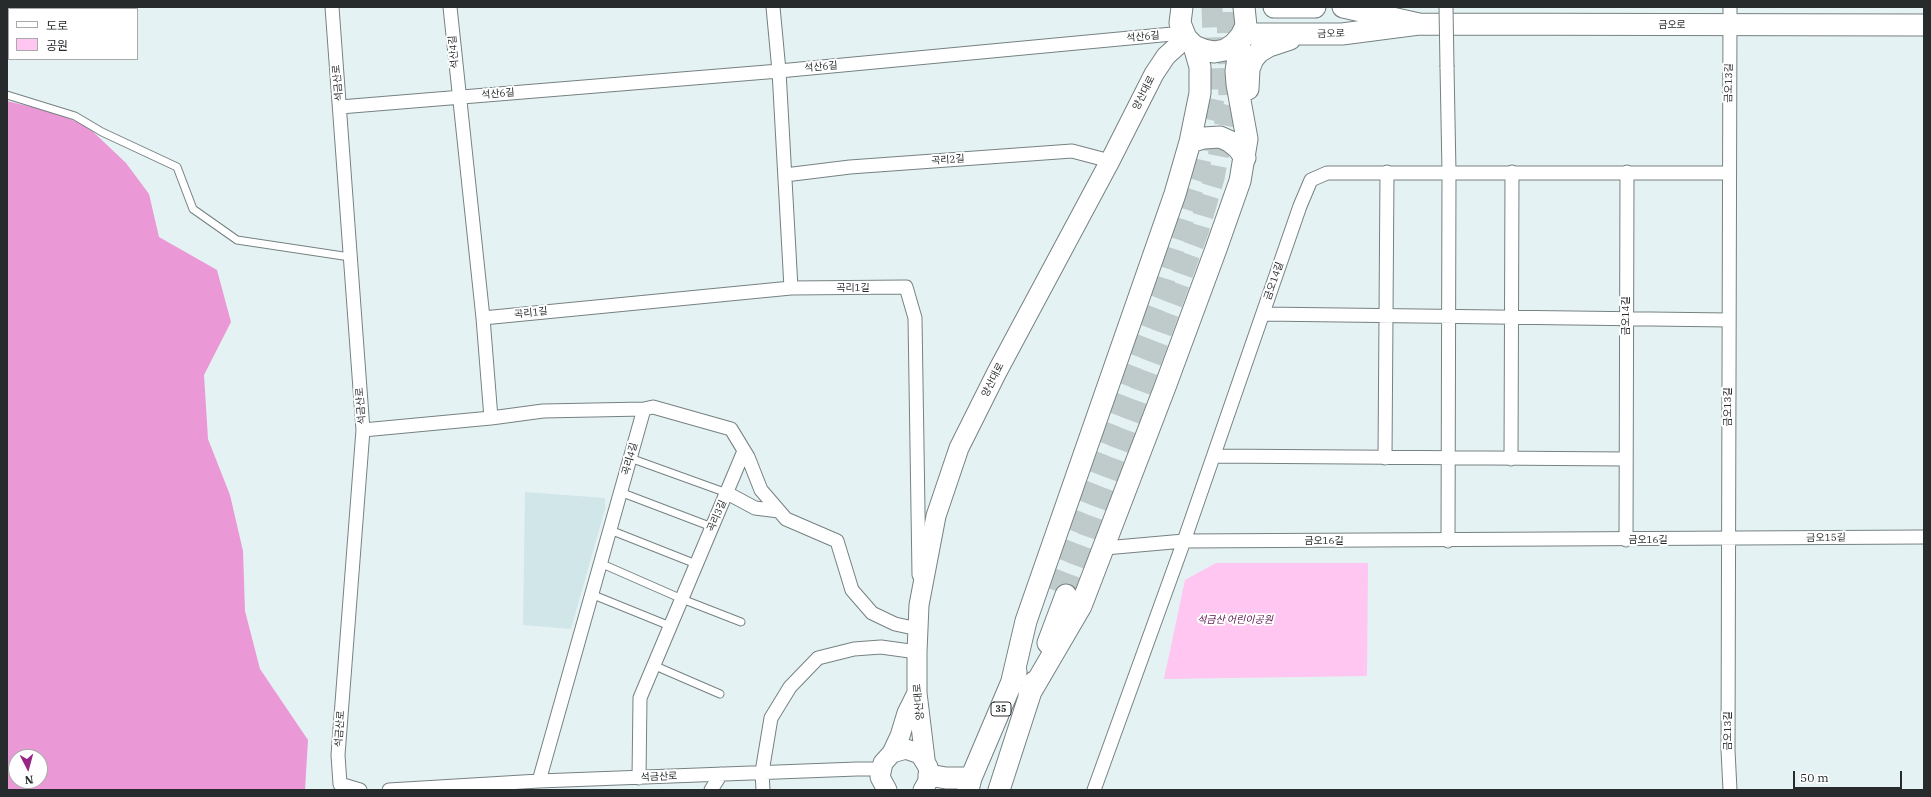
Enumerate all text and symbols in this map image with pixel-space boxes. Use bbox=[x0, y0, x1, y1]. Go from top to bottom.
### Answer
legend bbox=[8, 8, 138, 60]
text: 도로 bbox=[46, 18, 68, 33]
street label: 금오로 bbox=[1658, 19, 1686, 31]
street label: 금오로 bbox=[1317, 28, 1345, 40]
street label: 석산6길 bbox=[1126, 30, 1160, 44]
street label: 석산4길 bbox=[447, 35, 461, 69]
text: 공원 bbox=[46, 38, 68, 53]
street label: 석산6길 bbox=[804, 60, 838, 74]
street label: 금오13길 bbox=[1723, 63, 1735, 103]
street label: 석금산로 bbox=[330, 64, 346, 102]
street label: 양산대로 bbox=[1130, 74, 1158, 112]
street label: 석산6길 bbox=[481, 87, 515, 101]
street label: 곡리2길 bbox=[931, 153, 965, 167]
street label: 금오14길 bbox=[1262, 260, 1286, 302]
street label: 곡리1길 bbox=[836, 282, 870, 294]
street label: 금오14길 bbox=[1620, 296, 1632, 336]
street label: 곡리1길 bbox=[514, 305, 548, 321]
street label: 양산대로 bbox=[979, 361, 1007, 399]
street label: 석금산로 bbox=[354, 387, 368, 425]
street label: 금오13길 bbox=[1722, 387, 1734, 427]
street label: 곡리4길 bbox=[620, 441, 640, 477]
street label: 곡리3길 bbox=[705, 498, 729, 534]
street label: 금오15길 bbox=[1806, 532, 1846, 544]
street label: 금오16길 bbox=[1628, 534, 1668, 546]
street label: 금오16길 bbox=[1304, 535, 1344, 547]
park label: 석금산 어린이공원 bbox=[1197, 614, 1273, 626]
street label: 양산대로 bbox=[911, 683, 927, 721]
road number: 35 bbox=[991, 702, 1011, 716]
street label: 석금산로 bbox=[333, 710, 347, 748]
street label: 금오13길 bbox=[1722, 711, 1734, 751]
north arrow bbox=[8, 749, 48, 789]
scale bar bbox=[1795, 763, 1904, 789]
street label: 석금산로 bbox=[640, 770, 678, 784]
text: 50 m bbox=[1800, 770, 1829, 785]
text: N bbox=[24, 773, 34, 787]

